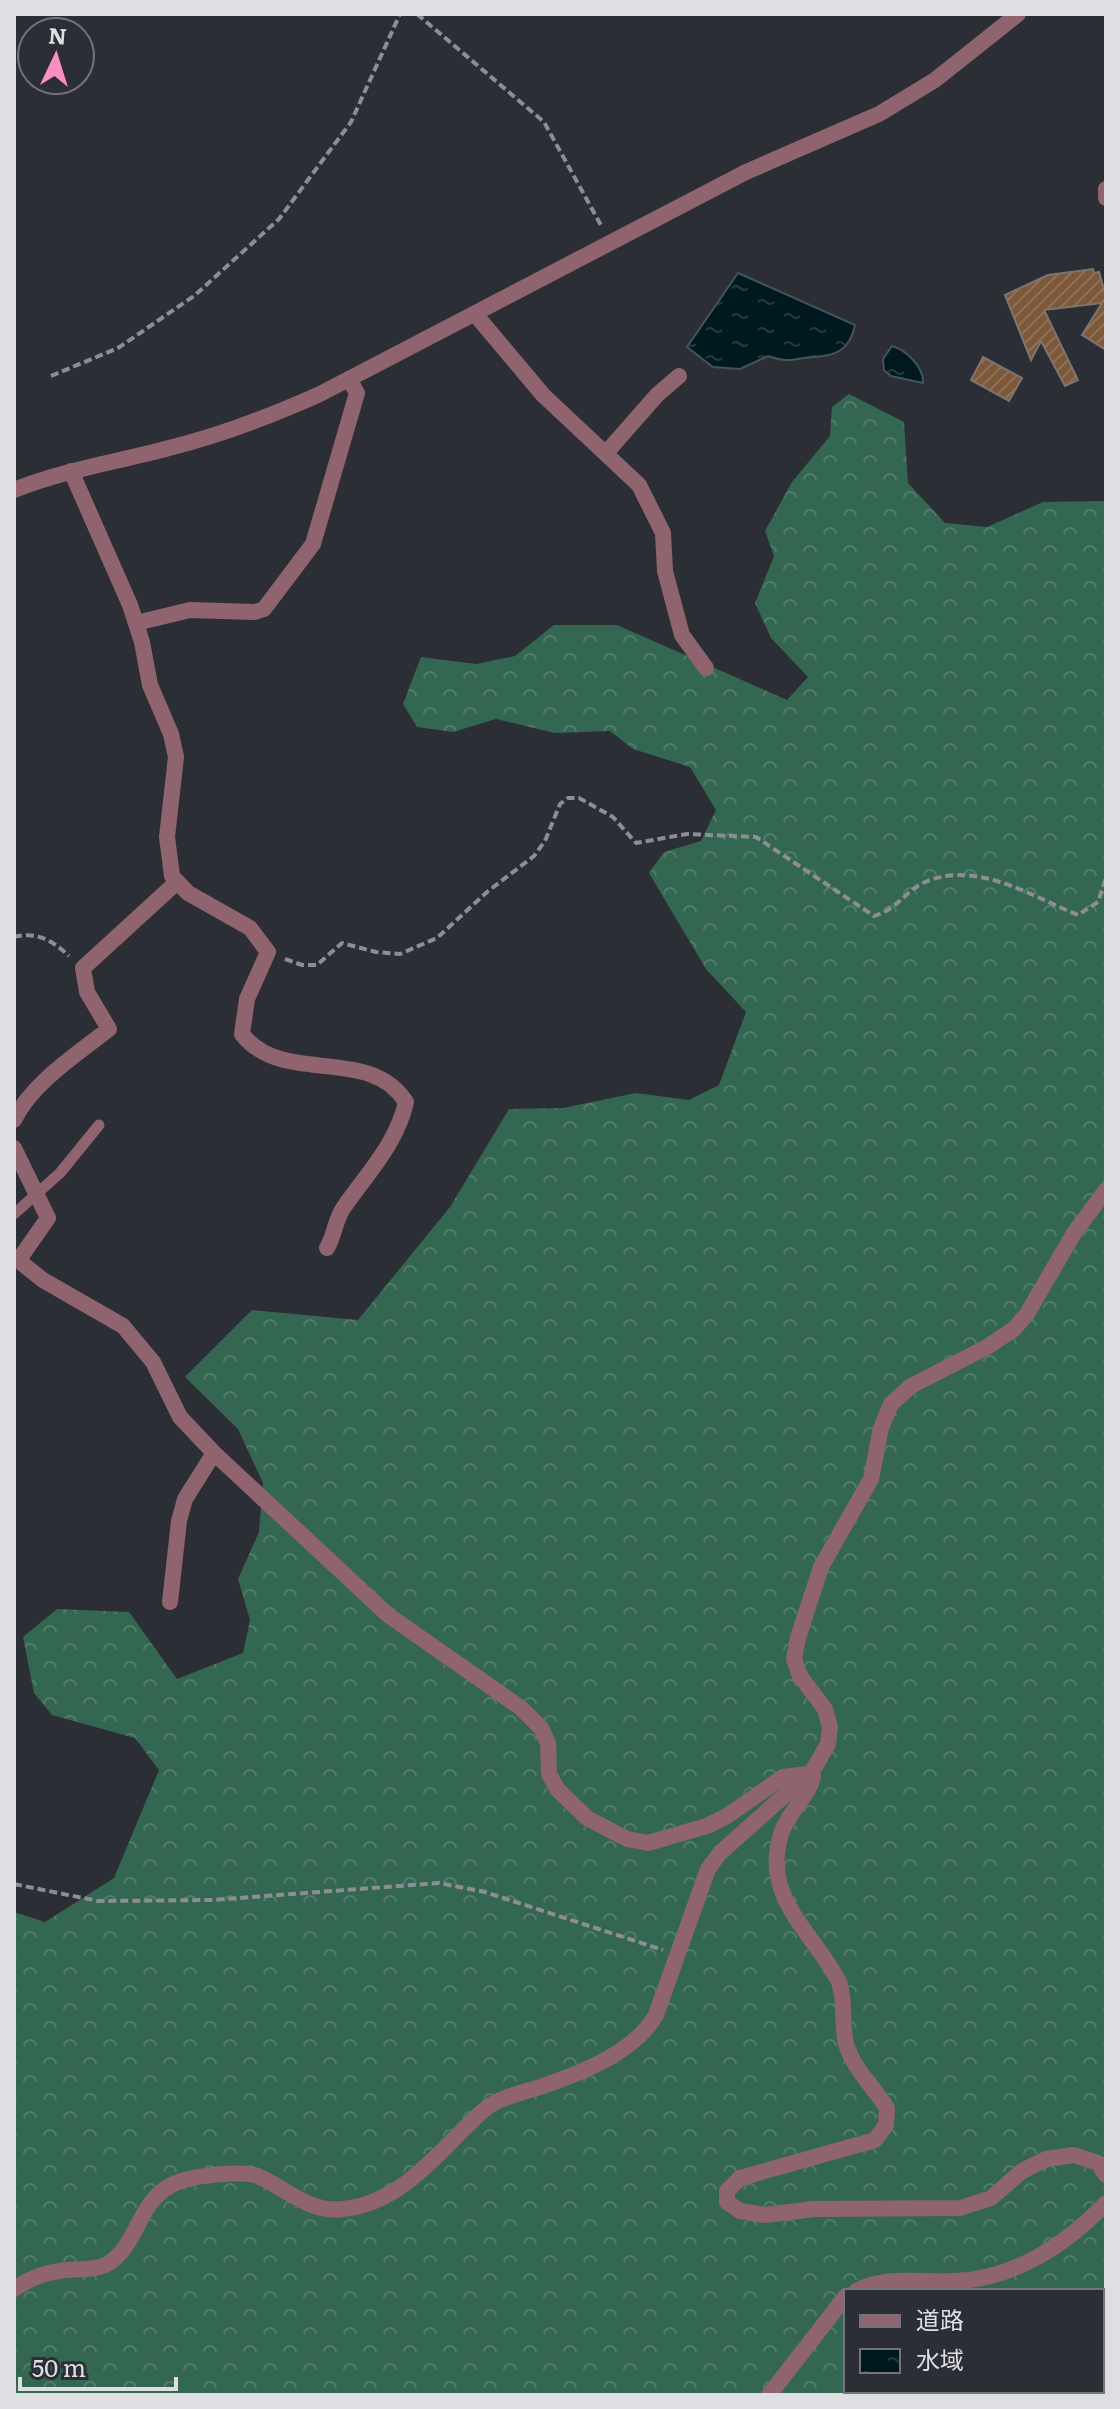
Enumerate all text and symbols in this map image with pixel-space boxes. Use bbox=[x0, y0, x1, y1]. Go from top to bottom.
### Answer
north arrow bbox=[16, 16, 96, 96]
text: N bbox=[47, 17, 68, 52]
legend bbox=[844, 2289, 1104, 2393]
text: 道路 bbox=[916, 2301, 964, 2336]
scale bar bbox=[20, 2341, 176, 2391]
text: 水域 bbox=[916, 2341, 964, 2376]
text: 50 m bbox=[32, 2349, 86, 2384]

